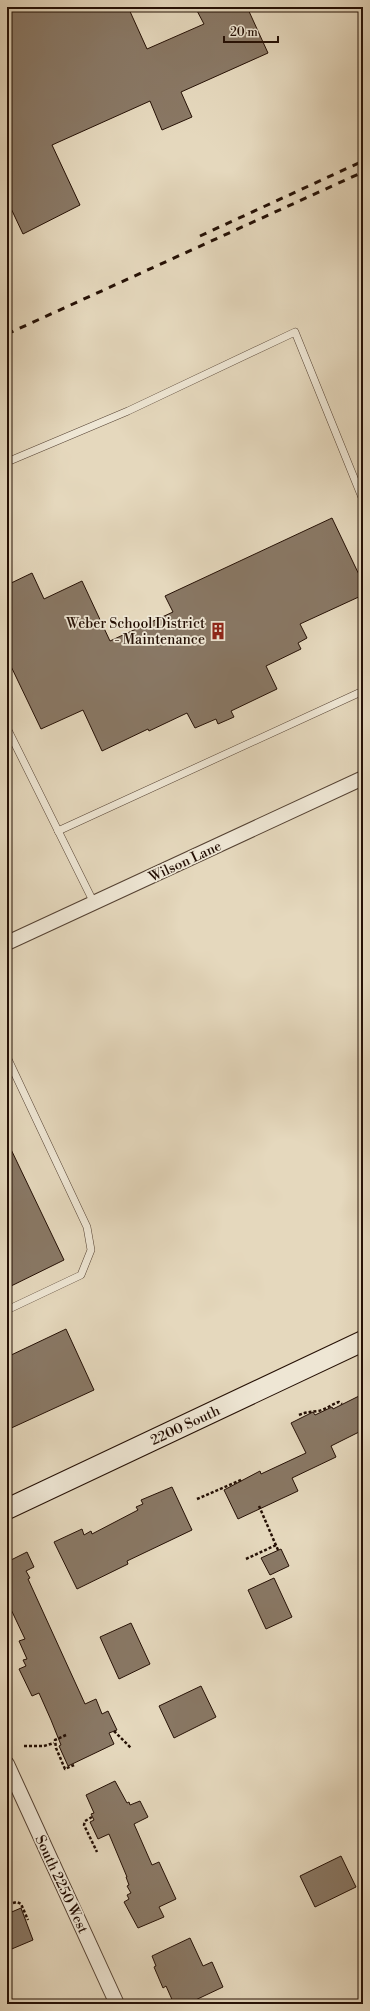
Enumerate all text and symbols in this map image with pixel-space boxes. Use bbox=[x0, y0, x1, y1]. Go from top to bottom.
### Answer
scale bar bbox=[224, 18, 278, 44]
text: 20 m bbox=[230, 25, 258, 40]
place label: Weber School District - Maintenance bbox=[65, 615, 205, 649]
building icon: Weber School District - Maintenance bbox=[208, 621, 228, 641]
street label: Wilson Lane bbox=[145, 837, 225, 887]
street label: 2200 South bbox=[148, 1402, 224, 1450]
street label: South 2250 West bbox=[31, 1833, 92, 1936]

